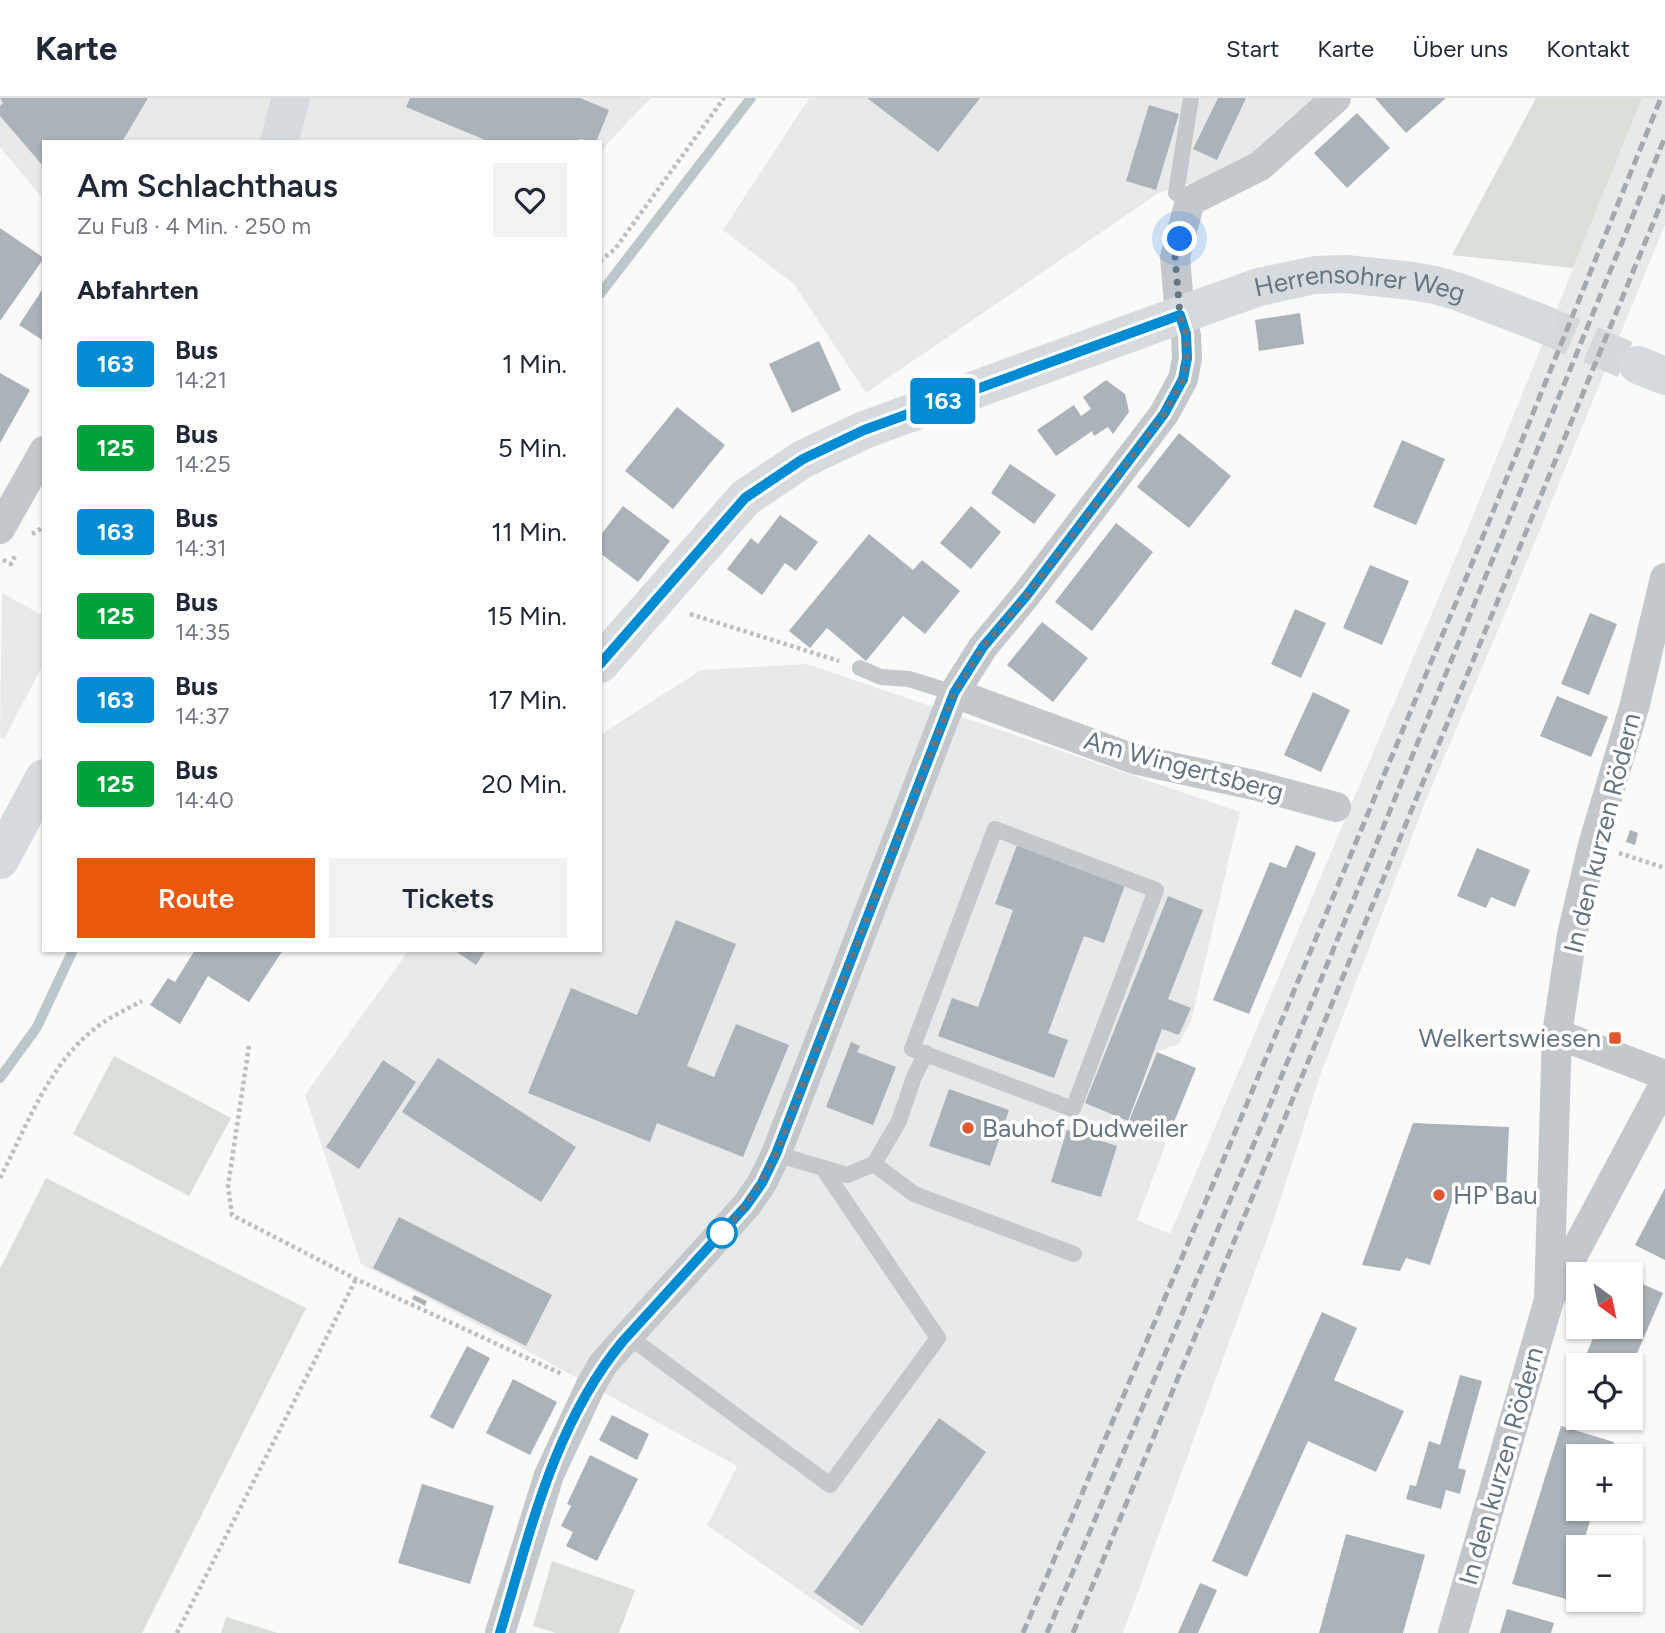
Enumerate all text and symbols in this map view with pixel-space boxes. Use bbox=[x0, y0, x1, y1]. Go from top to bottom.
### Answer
text: Karte bbox=[35, 29, 117, 68]
text: Start bbox=[1226, 34, 1279, 63]
text: Karte bbox=[1317, 34, 1374, 63]
text: Über uns bbox=[1412, 34, 1508, 63]
text: Kontakt bbox=[1546, 34, 1630, 63]
button: heart bbox=[493, 163, 567, 237]
text: Am Schlachthaus bbox=[77, 166, 338, 205]
text: Zu Fuß · 4 Min. · 250 m bbox=[77, 212, 311, 240]
your location bbox=[1162, 221, 1197, 256]
street label: Herrensohrer Weg bbox=[1251, 258, 1469, 309]
text: Abfahrten bbox=[77, 274, 199, 306]
text: Bus bbox=[175, 334, 218, 366]
text: 1 Min. bbox=[502, 348, 567, 380]
text: 163 bbox=[97, 349, 134, 378]
text: 14:21 bbox=[175, 366, 227, 394]
line badge: 163 bbox=[903, 378, 983, 424]
text: 163 bbox=[924, 386, 962, 415]
text: Bus bbox=[175, 418, 218, 450]
text: 5 Min. bbox=[498, 432, 567, 464]
text: 125 bbox=[97, 433, 134, 462]
text: 14:25 bbox=[175, 450, 231, 478]
text: Bus bbox=[175, 502, 218, 534]
text: 11 Min. bbox=[491, 516, 567, 548]
text: 163 bbox=[97, 517, 134, 546]
text: 14:31 bbox=[175, 534, 227, 562]
text: Bus bbox=[175, 586, 218, 618]
text: 15 Min. bbox=[487, 600, 567, 632]
text: 125 bbox=[97, 601, 134, 630]
text: 14:35 bbox=[175, 618, 230, 646]
text: Bus bbox=[175, 670, 218, 702]
text: 17 Min. bbox=[488, 684, 567, 716]
text: 163 bbox=[97, 685, 134, 714]
text: 14:37 bbox=[175, 702, 229, 730]
street label: In den kurzen Rödern bbox=[1557, 710, 1647, 956]
street label: Am Wingertsberg bbox=[1081, 724, 1287, 808]
text: Bus bbox=[175, 754, 218, 786]
text: 20 Min. bbox=[481, 768, 567, 800]
text: 125 bbox=[97, 769, 134, 798]
text: 14:40 bbox=[175, 786, 234, 814]
button: Route bbox=[77, 858, 315, 938]
button: Tickets bbox=[329, 858, 567, 938]
place label: Welkertswiesen bbox=[1418, 1022, 1601, 1054]
marker: Welkertswiesen bbox=[1607, 1030, 1623, 1046]
place label: Bauhof Dudweiler bbox=[982, 1112, 1188, 1144]
marker: Bauhof Dudweiler bbox=[960, 1120, 976, 1136]
place label: HP Bau bbox=[1453, 1179, 1538, 1211]
marker: HP Bau bbox=[1431, 1187, 1447, 1203]
unlabelled marker bbox=[707, 1218, 737, 1248]
north arrow bbox=[1566, 1262, 1643, 1339]
map controls bbox=[1566, 1262, 1643, 1612]
street label: In den kurzen Rödern bbox=[1452, 1343, 1550, 1589]
button: locate bbox=[1566, 1353, 1643, 1430]
button: + bbox=[1566, 1444, 1643, 1521]
button: − bbox=[1566, 1535, 1643, 1612]

